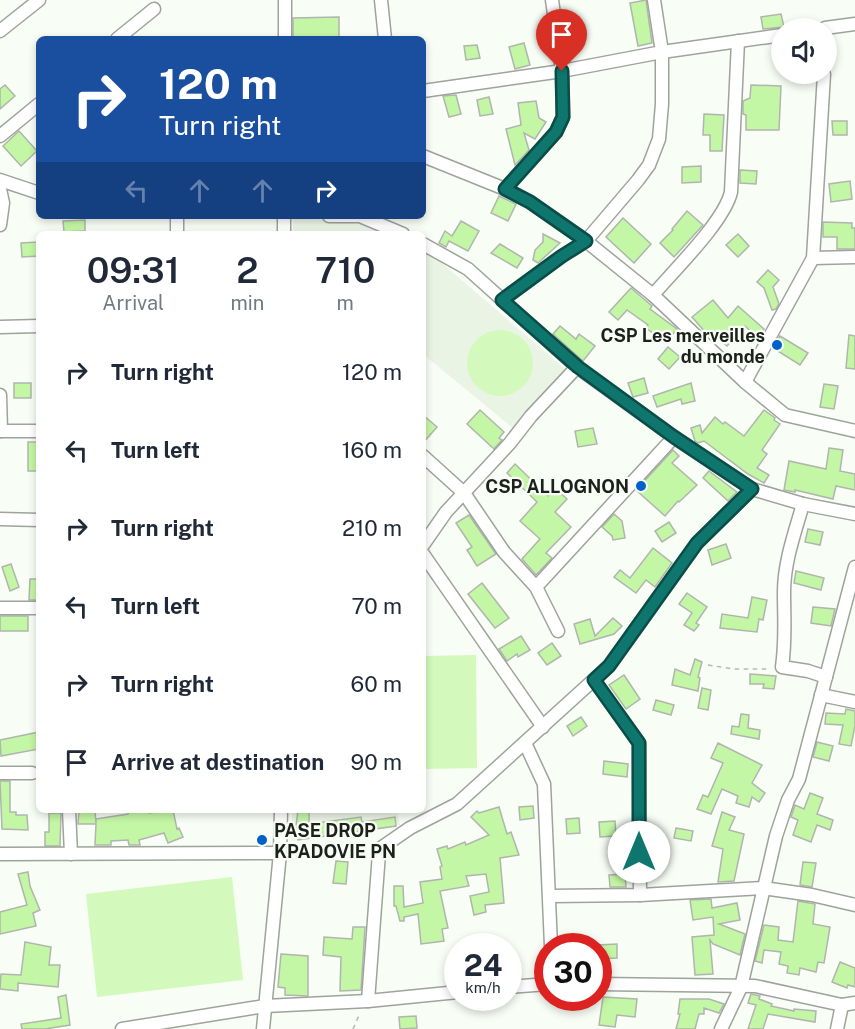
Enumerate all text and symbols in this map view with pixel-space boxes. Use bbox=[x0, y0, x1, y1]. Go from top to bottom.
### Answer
pin bbox=[536, 9, 587, 71]
icon: arrive bbox=[545, 18, 578, 51]
map controls bbox=[771, 18, 837, 84]
button: sound bbox=[771, 18, 837, 84]
text: 120 m bbox=[159, 59, 278, 108]
icon: right bbox=[60, 60, 138, 138]
text: Turn right bbox=[159, 109, 282, 141]
icon: left bbox=[120, 174, 153, 207]
icon: ahead bbox=[183, 174, 216, 207]
icon: ahead bbox=[246, 174, 279, 207]
icon: right bbox=[309, 174, 342, 207]
text: 09:31 bbox=[87, 249, 180, 291]
text: 2 bbox=[236, 249, 258, 291]
text: 710 bbox=[315, 249, 375, 291]
text: Arrival bbox=[102, 291, 164, 315]
text: min bbox=[230, 291, 264, 315]
text: m bbox=[336, 291, 354, 315]
place label: CSP Les merveilles du monde bbox=[601, 325, 765, 367]
marker: CSP Les merveilles du monde bbox=[770, 338, 784, 352]
icon: right bbox=[60, 356, 93, 389]
text: Turn right bbox=[111, 359, 214, 385]
text: 120 m bbox=[342, 359, 402, 385]
icon: left bbox=[60, 434, 93, 467]
text: Turn left bbox=[111, 437, 200, 463]
text: 160 m bbox=[342, 437, 402, 463]
place label: CSP ALLOGNON bbox=[485, 476, 629, 497]
marker: CSP ALLOGNON bbox=[634, 479, 648, 493]
icon: right bbox=[60, 512, 93, 545]
text: Turn right bbox=[111, 515, 214, 541]
text: 210 m bbox=[342, 515, 402, 541]
icon: left bbox=[60, 590, 93, 623]
text: Turn left bbox=[111, 593, 200, 619]
text: 70 m bbox=[351, 593, 402, 619]
icon: right bbox=[60, 668, 93, 701]
text: Turn right bbox=[111, 671, 214, 697]
text: 60 m bbox=[351, 671, 402, 697]
icon: arrive bbox=[60, 746, 93, 779]
text: Arrive at destination bbox=[111, 749, 324, 775]
text: 90 m bbox=[351, 749, 402, 775]
place label: PASE DROP KPADOVIE PN bbox=[274, 820, 396, 862]
position arrow bbox=[607, 820, 671, 884]
marker: PASE DROP KPADOVIE PN bbox=[255, 833, 269, 847]
speed limit sign: 30 bbox=[534, 933, 612, 1011]
text: 24 bbox=[464, 947, 502, 983]
text: km/h bbox=[465, 979, 501, 996]

